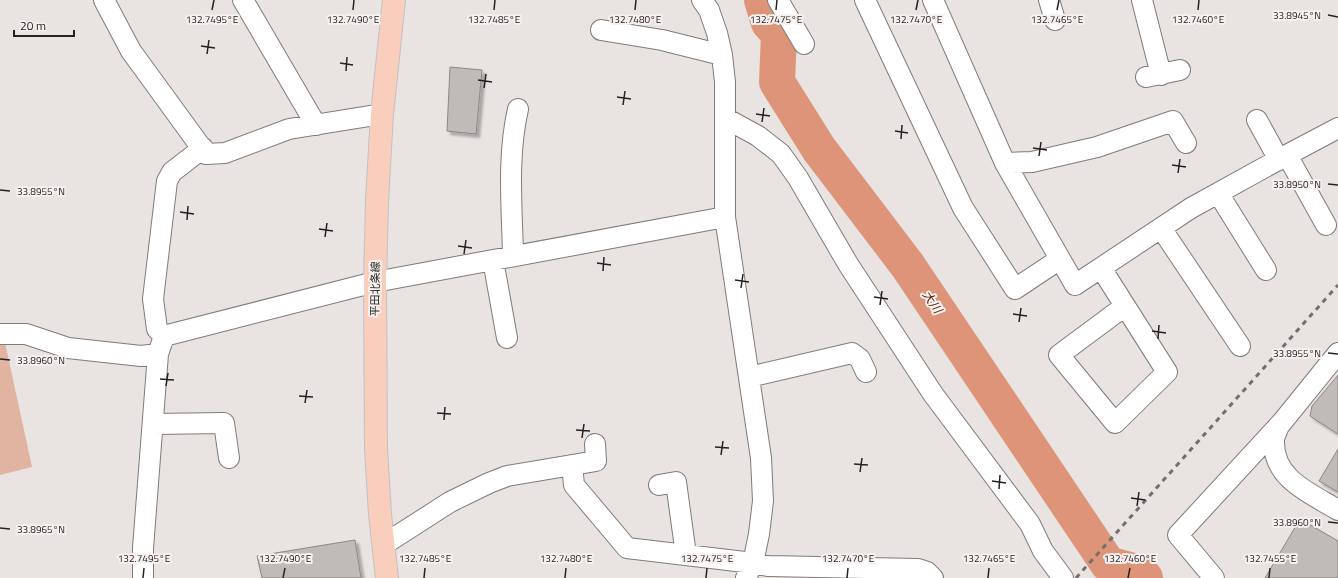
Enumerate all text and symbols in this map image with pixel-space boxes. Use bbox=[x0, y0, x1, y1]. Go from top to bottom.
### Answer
text: 33.8945°N bbox=[1273, 8, 1321, 23]
scale bar bbox=[14, 12, 74, 38]
text: 132.7495°E bbox=[186, 12, 239, 27]
text: 132.7490°E bbox=[327, 12, 380, 27]
text: 132.7485°E bbox=[468, 12, 521, 27]
text: 132.7480°E bbox=[609, 12, 662, 27]
text: 132.7475°E bbox=[750, 12, 803, 27]
text: 132.7470°E bbox=[890, 12, 943, 27]
text: 132.7465°E bbox=[1031, 12, 1084, 27]
text: 132.7460°E bbox=[1172, 12, 1225, 27]
text: 20 m bbox=[20, 16, 46, 35]
text: 33.8950°N bbox=[1273, 177, 1321, 192]
text: 33.8955°N bbox=[17, 184, 65, 199]
street label: 平田北条線 bbox=[367, 261, 383, 317]
water label: 大川 bbox=[918, 286, 948, 319]
text: 33.8955°N bbox=[1273, 346, 1321, 361]
text: 33.8960°N bbox=[17, 353, 65, 368]
text: 33.8960°N bbox=[1273, 515, 1321, 530]
text: 33.8965°N bbox=[17, 522, 65, 537]
text: 132.7495°E bbox=[118, 551, 171, 566]
text: 132.7490°E bbox=[259, 551, 312, 566]
text: 132.7485°E bbox=[399, 551, 452, 566]
text: 132.7480°E bbox=[540, 551, 593, 566]
text: 132.7475°E bbox=[681, 551, 734, 566]
text: 132.7470°E bbox=[822, 551, 875, 566]
text: 132.7465°E bbox=[963, 551, 1016, 566]
text: 132.7460°E bbox=[1104, 551, 1157, 566]
text: 132.7455°E bbox=[1244, 551, 1297, 566]

